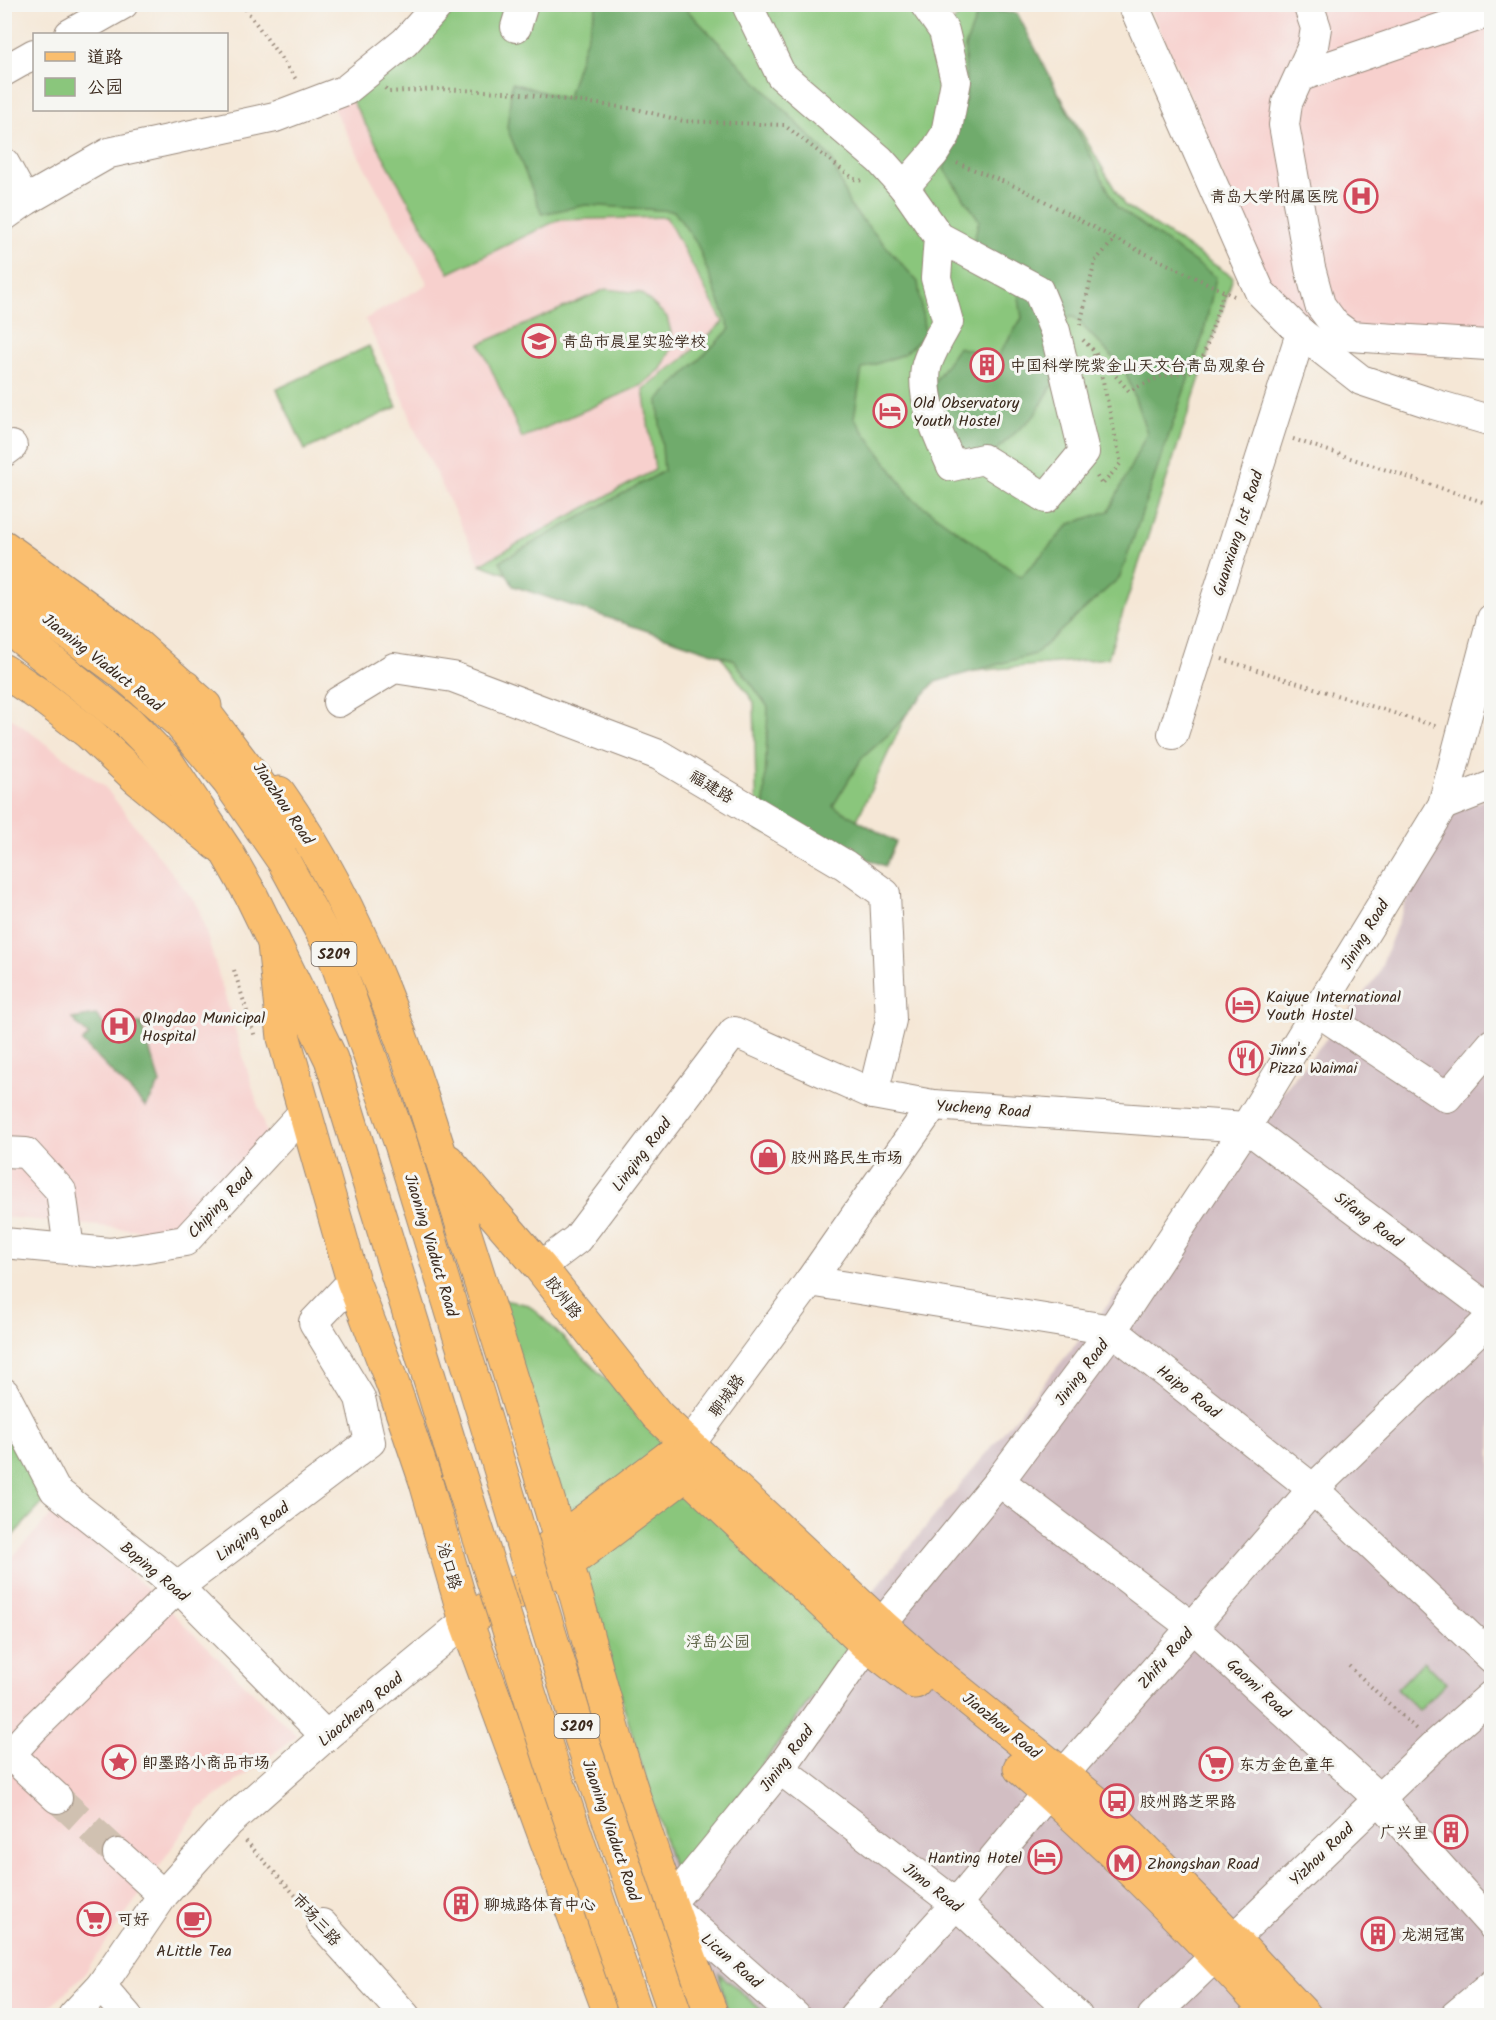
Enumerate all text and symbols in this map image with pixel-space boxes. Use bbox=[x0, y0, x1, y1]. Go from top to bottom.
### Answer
legend bbox=[33, 33, 228, 111]
text: 道路 bbox=[87, 44, 123, 73]
text: 公园 bbox=[87, 74, 123, 103]
hospital icon: 青岛大学附属医院 bbox=[1343, 178, 1379, 214]
place label: 青岛大学附属医院 bbox=[1210, 185, 1338, 210]
school or university icon: 青岛市晨星实验学校 bbox=[521, 323, 557, 359]
place label: 青岛市晨星实验学校 bbox=[562, 330, 706, 355]
building icon: 中国科学院紫金山天文台青岛观象台 bbox=[969, 347, 1005, 383]
place label: 中国科学院紫金山天文台青岛观象台 bbox=[1010, 354, 1266, 379]
place label: Old Observatory Youth Hostel bbox=[913, 391, 1020, 434]
hotel icon: Old Observatory Youth Hostel bbox=[872, 393, 908, 429]
street label: Guanxiang 1st Road bbox=[1206, 466, 1271, 599]
street label: Jiaoning Viaduct Road bbox=[36, 608, 169, 719]
street label: Jiaozhou Road bbox=[246, 757, 320, 851]
street label: 福建路 bbox=[684, 764, 738, 810]
street label: Jining Road bbox=[1334, 894, 1397, 975]
road number: S209 bbox=[312, 942, 356, 966]
place label: Kaiyue International Youth Hostel bbox=[1266, 985, 1401, 1028]
hotel icon: Kaiyue International Youth Hostel bbox=[1225, 987, 1261, 1023]
place label: QIngdao Municipal Hospital bbox=[142, 1006, 265, 1049]
hospital icon: QIngdao Municipal Hospital bbox=[101, 1008, 137, 1044]
place label: Jinn's Pizza Waimai bbox=[1269, 1038, 1359, 1081]
restaurant icon: Jinn's Pizza Waimai bbox=[1228, 1040, 1264, 1076]
street label: Yucheng Road bbox=[935, 1094, 1032, 1125]
street label: Linqing Road bbox=[606, 1112, 679, 1197]
shop icon: 胶州路民生市场 bbox=[750, 1139, 786, 1175]
place label: 胶州路民生市场 bbox=[791, 1146, 903, 1171]
street label: Chiping Road bbox=[182, 1163, 261, 1245]
street label: Jiaoning Viaduct Road bbox=[397, 1171, 464, 1321]
street label: Sifang Road bbox=[1328, 1186, 1409, 1255]
street label: 胶州路 bbox=[538, 1271, 587, 1325]
street label: Jining Road bbox=[1049, 1333, 1116, 1412]
street label: Haipo Road bbox=[1151, 1359, 1226, 1426]
street label: 聊城路 bbox=[703, 1369, 751, 1423]
street label: Linqing Road bbox=[211, 1495, 296, 1568]
street label: Boping Road bbox=[114, 1536, 195, 1609]
street label: 沧口路 bbox=[430, 1540, 467, 1593]
street label: Zhifu Road bbox=[1132, 1622, 1201, 1695]
park label: 浮岛公园 bbox=[686, 1630, 750, 1655]
street label: Gaomi Road bbox=[1220, 1653, 1296, 1726]
street label: Liaocheng Road bbox=[313, 1666, 410, 1753]
street label: Jiaozhou Road bbox=[956, 1687, 1047, 1766]
road number: S209 bbox=[554, 1714, 600, 1738]
street label: Jining Road bbox=[754, 1719, 821, 1798]
place icon: 即墨路小商品市场 bbox=[101, 1744, 137, 1780]
supermarket icon: 东方金色童年 bbox=[1198, 1746, 1234, 1782]
place label: 即墨路小商品市场 bbox=[142, 1751, 270, 1776]
place label: 东方金色童年 bbox=[1239, 1753, 1335, 1778]
street label: Jiaoning Viaduct Road bbox=[575, 1756, 647, 1906]
bus stop icon: 胶州路芝罘路 bbox=[1099, 1783, 1135, 1819]
place label: 胶州路芝罘路 bbox=[1140, 1790, 1236, 1815]
building icon: 广兴里 bbox=[1433, 1814, 1469, 1850]
street label: Yizhou Road bbox=[1284, 1817, 1361, 1893]
place label: 广兴里 bbox=[1380, 1821, 1428, 1846]
hotel icon: Hanting Hotel bbox=[1027, 1839, 1063, 1875]
metro station icon: Zhongshan Road bbox=[1106, 1845, 1142, 1881]
place label: Hanting Hotel bbox=[927, 1846, 1022, 1871]
place label: Zhongshan Road bbox=[1147, 1852, 1260, 1877]
street label: Jimo Road bbox=[897, 1857, 968, 1920]
building icon: 聊城路体育中心 bbox=[443, 1886, 479, 1922]
street label: 市场三路 bbox=[285, 1888, 347, 1952]
place label: 聊城路体育中心 bbox=[484, 1893, 596, 1918]
supermarket icon: 可好 bbox=[76, 1901, 112, 1937]
cafe icon: ALittle Tea bbox=[176, 1902, 212, 1938]
place label: 可好 bbox=[117, 1908, 149, 1933]
building icon: 龙湖冠寓 bbox=[1360, 1916, 1396, 1952]
place label: 龙湖冠寓 bbox=[1401, 1923, 1465, 1948]
street label: Licun Road bbox=[695, 1927, 768, 1996]
place label: ALittle Tea bbox=[156, 1939, 232, 1964]

